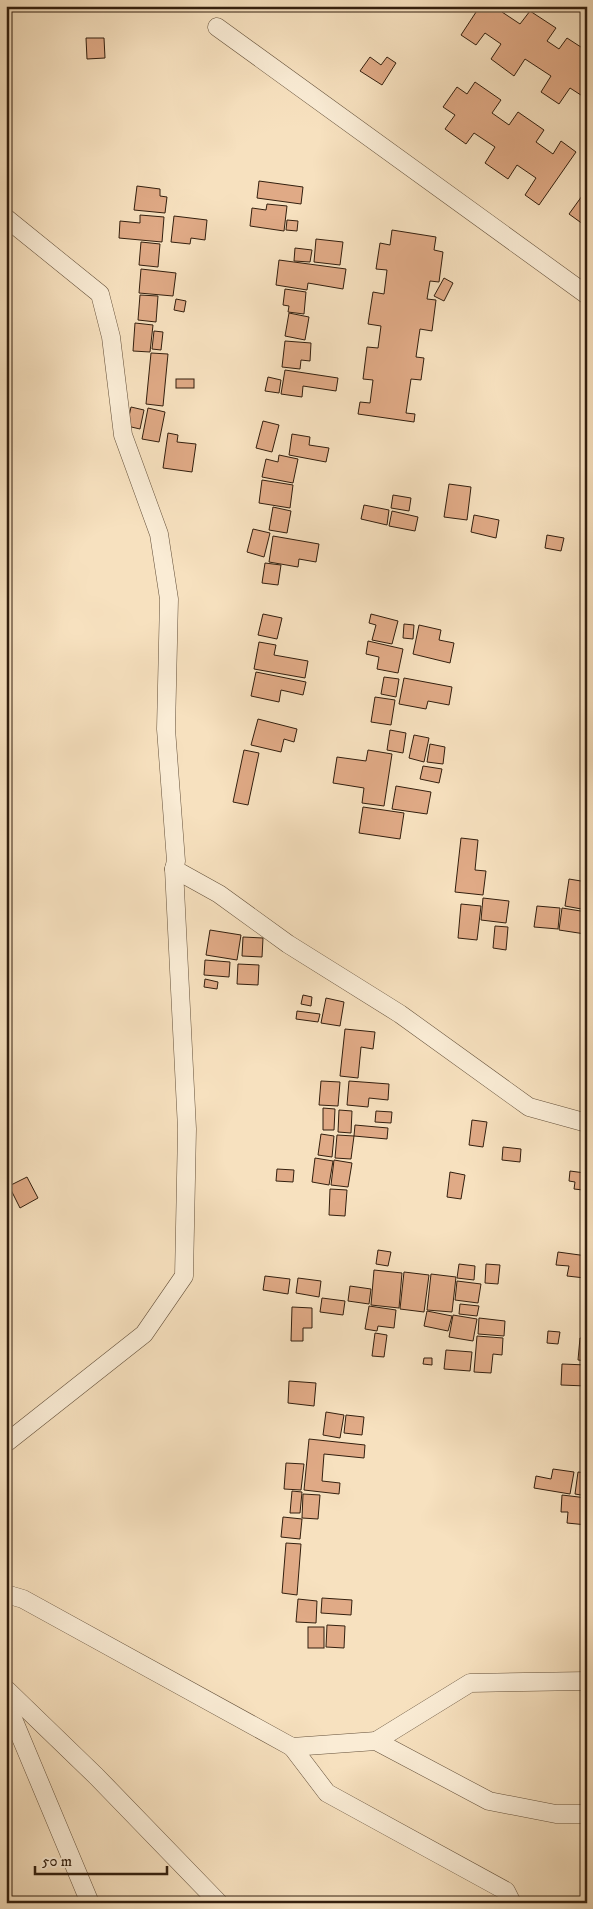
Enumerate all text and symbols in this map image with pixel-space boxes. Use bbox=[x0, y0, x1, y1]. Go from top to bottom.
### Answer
scale bar bbox=[35, 1844, 168, 1876]
text: 50 m bbox=[42, 1852, 72, 1871]

